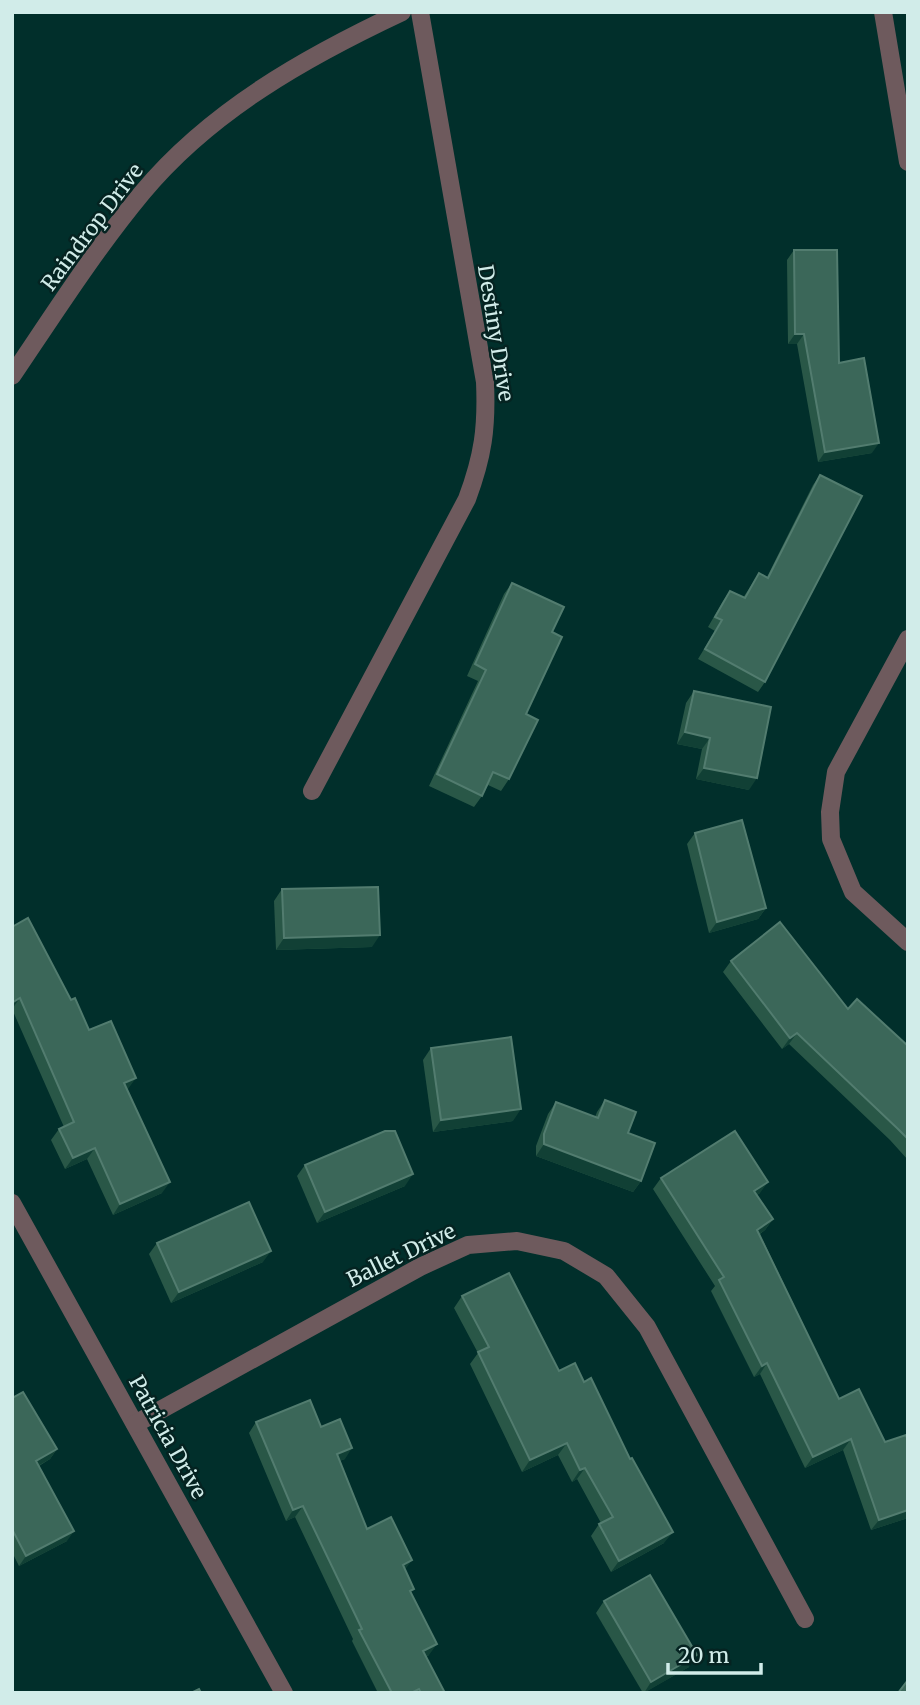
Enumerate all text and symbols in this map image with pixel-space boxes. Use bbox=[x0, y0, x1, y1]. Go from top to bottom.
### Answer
street label: Raindrop Drive bbox=[35, 158, 149, 296]
street label: Destiny Drive bbox=[472, 263, 520, 403]
street label: Ballet Drive bbox=[342, 1217, 460, 1293]
street label: Patricia Drive bbox=[123, 1371, 213, 1503]
scale bar bbox=[668, 1632, 761, 1676]
text: 20 m bbox=[678, 1642, 730, 1669]

